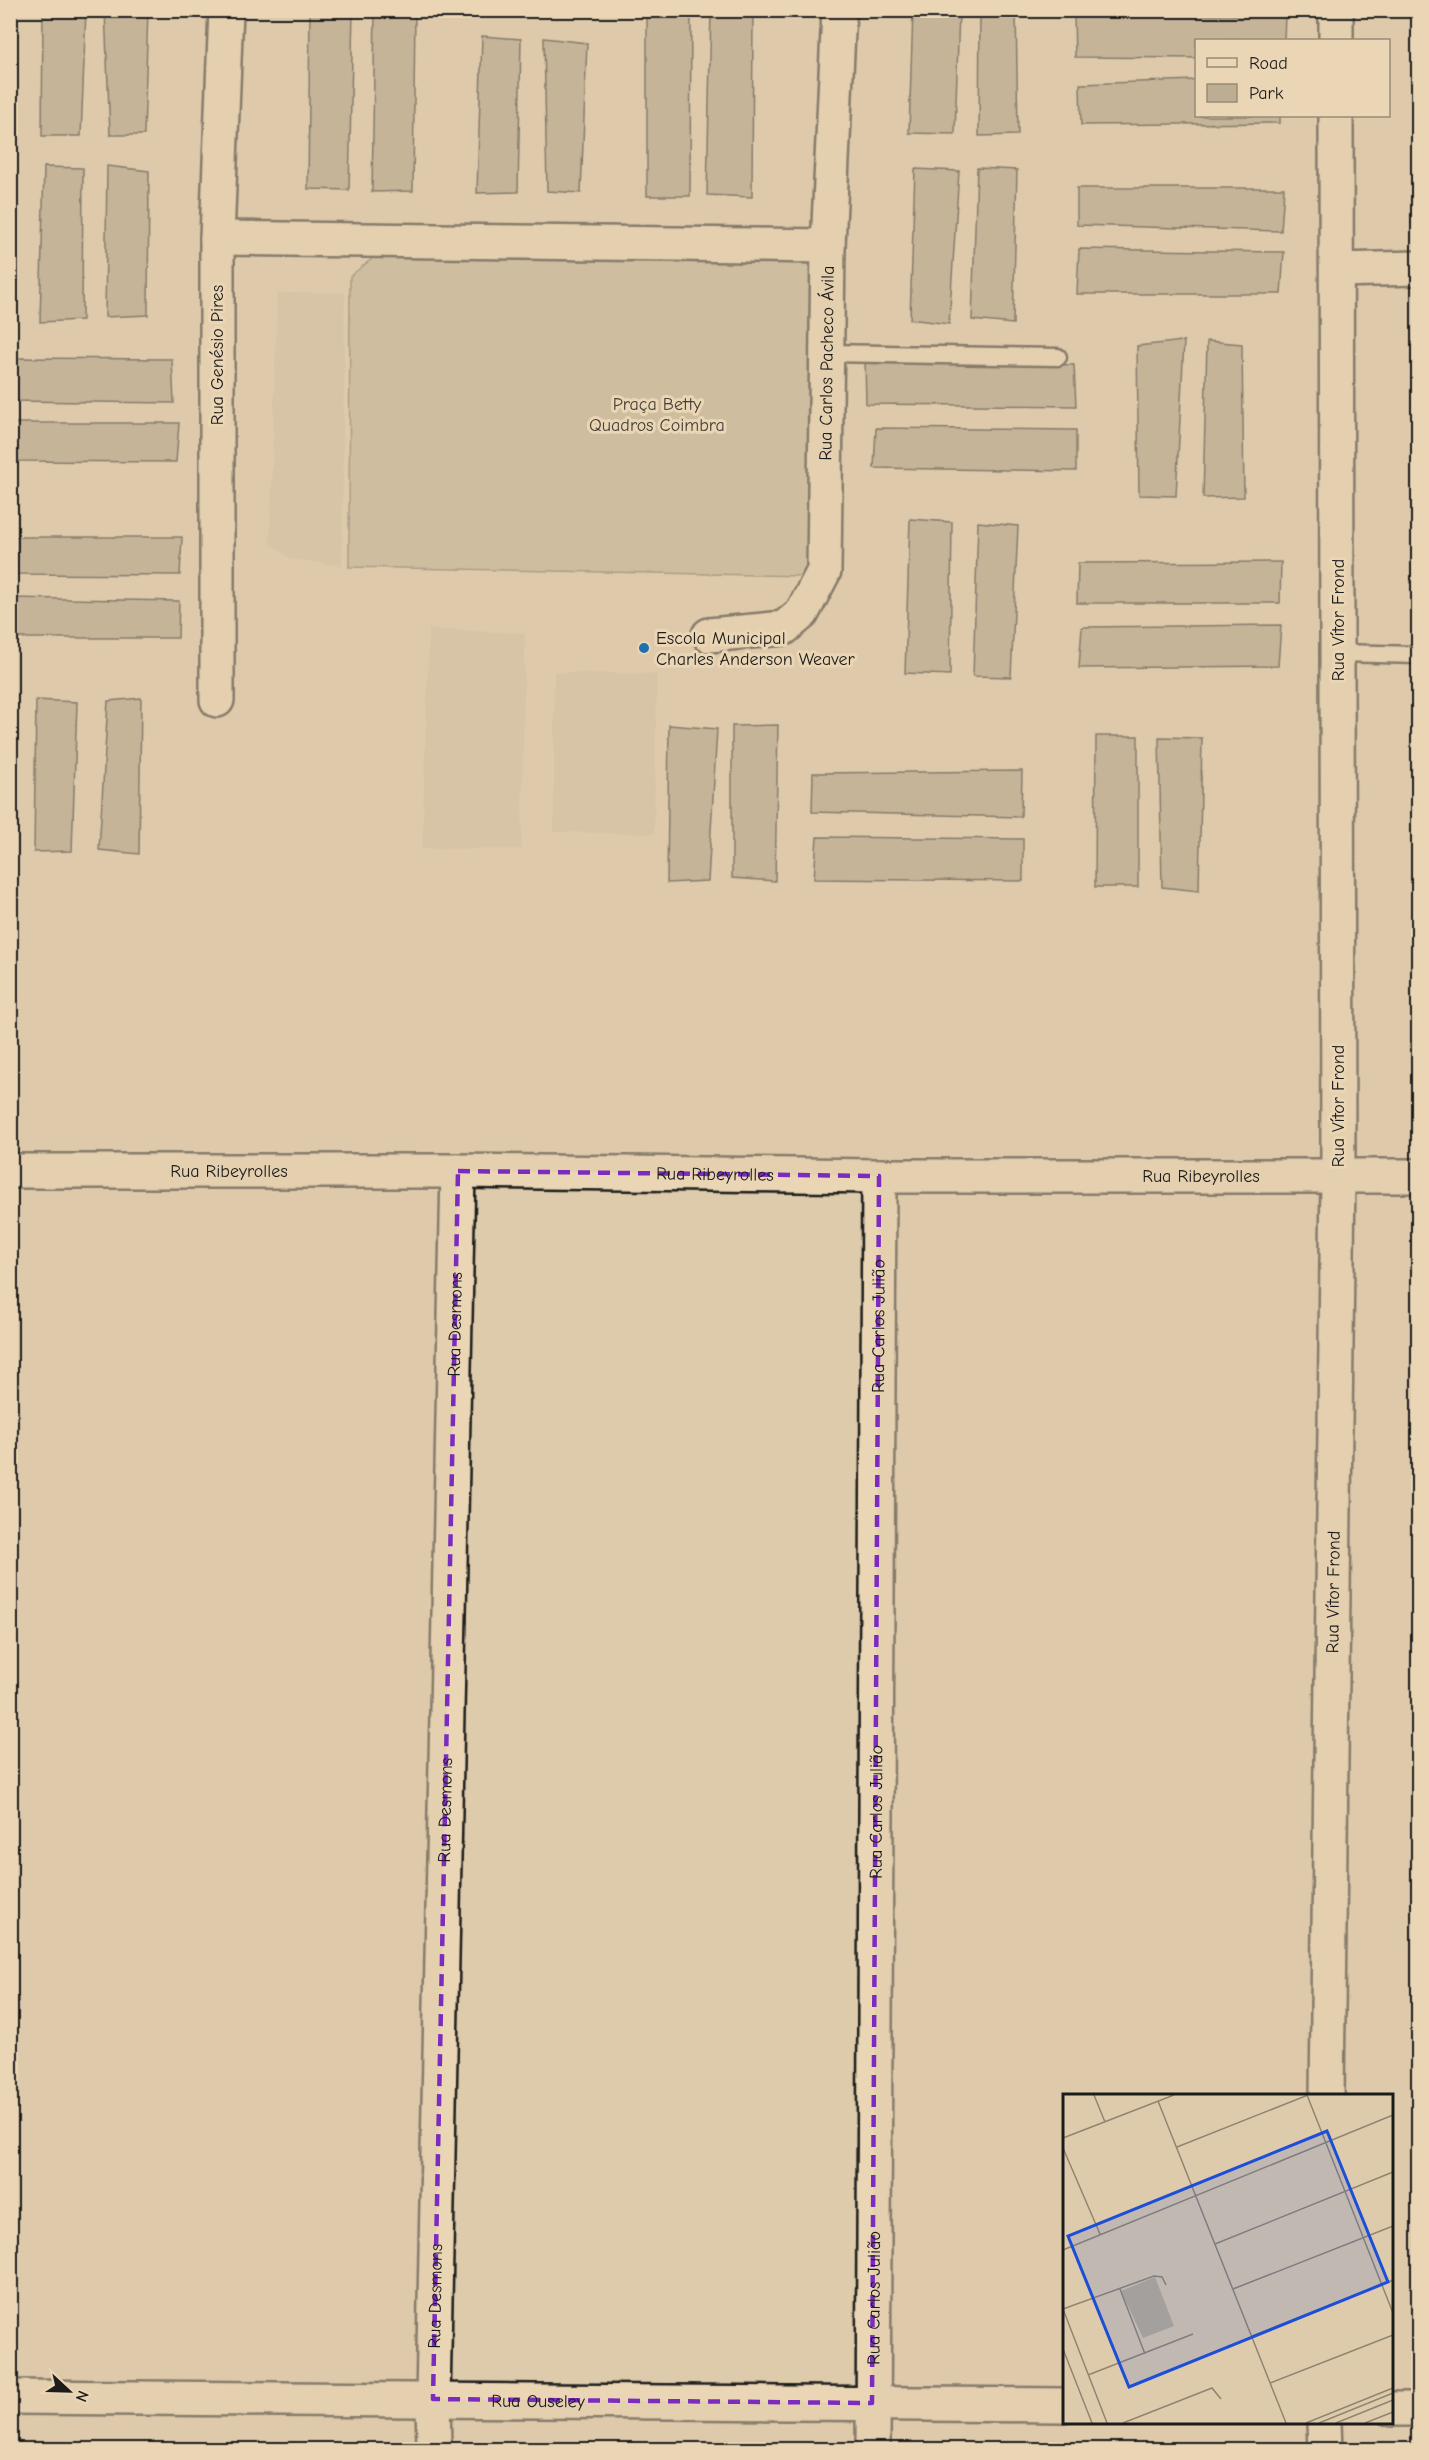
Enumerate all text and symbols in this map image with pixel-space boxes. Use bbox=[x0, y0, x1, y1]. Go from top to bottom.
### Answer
legend bbox=[1195, 39, 1390, 117]
text: Road bbox=[1249, 53, 1288, 74]
text: Park bbox=[1249, 83, 1284, 104]
street label: Rua Carlos Pacheco Ávila bbox=[815, 265, 838, 461]
street label: Rua Genésio Pires bbox=[207, 285, 228, 425]
park label: Praça Betty Quadros Coimbra bbox=[589, 394, 725, 436]
street label: Rua Vítor Frond bbox=[1328, 559, 1349, 681]
place label: Escola Municipal Charles Anderson Weaver bbox=[656, 628, 856, 670]
marker: Escola Municipal Charles Anderson Weaver bbox=[637, 641, 651, 655]
street label: Rua Vítor Frond bbox=[1328, 1045, 1349, 1167]
street label: Rua Ribeyrolles bbox=[170, 1161, 288, 1182]
street label: Rua Ribeyrolles bbox=[656, 1163, 774, 1185]
street label: Rua Ribeyrolles bbox=[1142, 1166, 1260, 1187]
street label: Rua Carlos Julião bbox=[867, 1259, 889, 1393]
street label: Rua Desmons bbox=[443, 1272, 466, 1377]
street label: Rua Vítor Frond bbox=[1322, 1531, 1344, 1653]
street label: Rua Carlos Julião bbox=[865, 1745, 887, 1879]
street label: Rua Desmons bbox=[433, 1757, 457, 1863]
inset map bbox=[1063, 2094, 1393, 2424]
street label: Rua Carlos Julião bbox=[863, 2231, 885, 2365]
street label: Rua Desmons bbox=[424, 2243, 447, 2349]
north arrow bbox=[39, 2361, 99, 2421]
text: N bbox=[72, 2388, 92, 2404]
street label: Rua Ouseley bbox=[491, 2390, 586, 2412]

